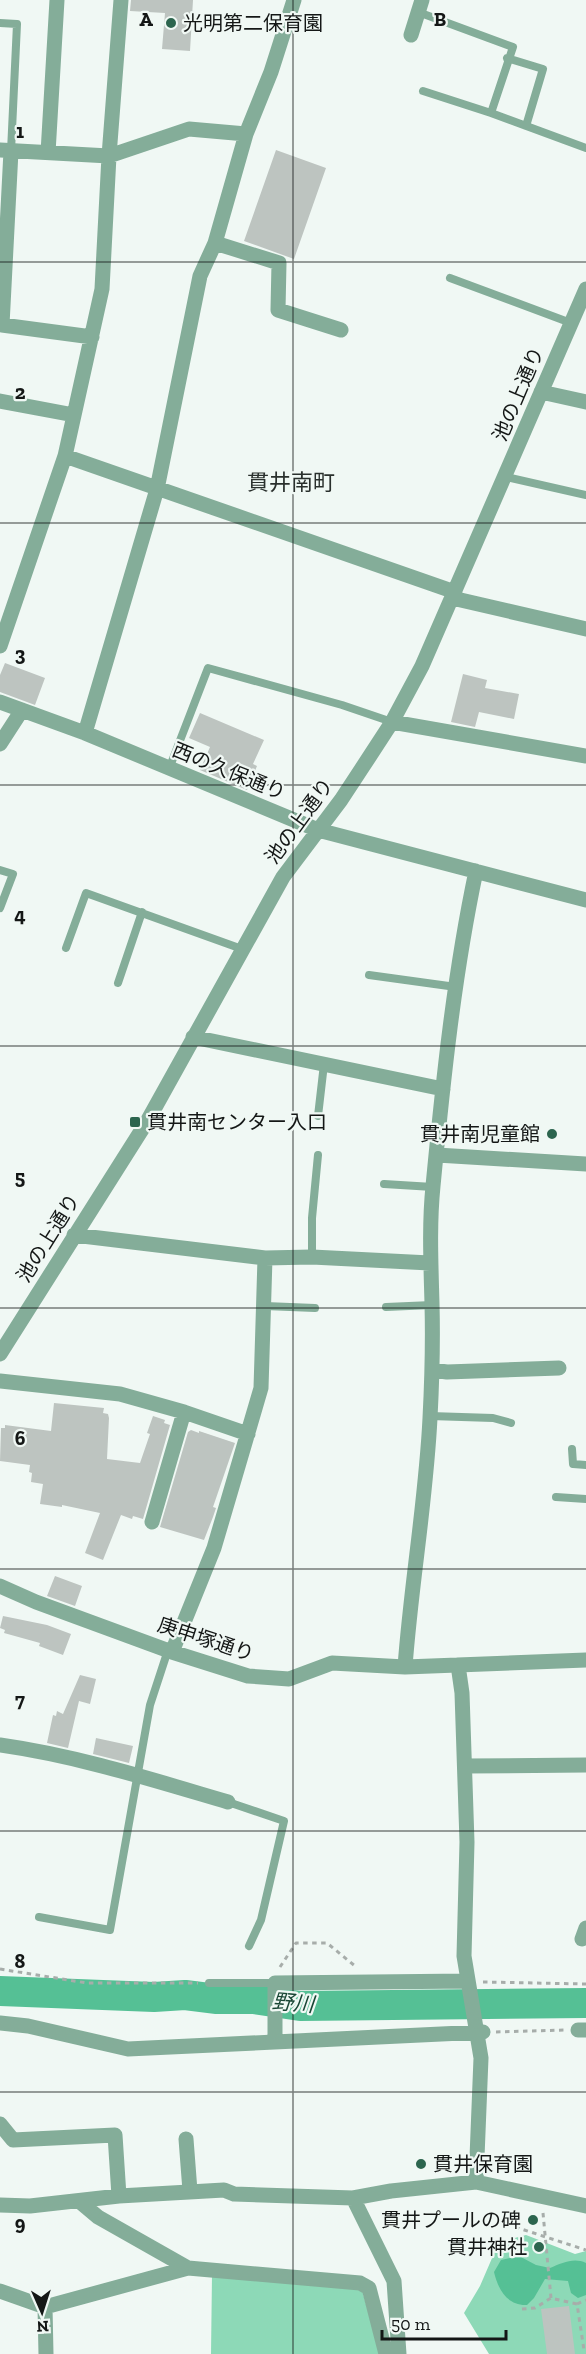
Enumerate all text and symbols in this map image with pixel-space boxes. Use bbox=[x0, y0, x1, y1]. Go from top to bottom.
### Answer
text: A bbox=[139, 7, 153, 31]
text: B bbox=[434, 7, 446, 31]
place label: 光明第二保育園 bbox=[183, 11, 323, 35]
marker: 光明第二保育園 bbox=[164, 16, 178, 30]
text: 1 bbox=[16, 119, 24, 143]
street label: 池の上通り bbox=[487, 343, 549, 445]
text: 2 bbox=[15, 380, 26, 404]
district label: 貫井南町 bbox=[247, 469, 335, 496]
text: 3 bbox=[15, 642, 26, 666]
street label: 西の久保通り bbox=[169, 737, 289, 805]
street label: 池の上通り bbox=[260, 773, 338, 869]
text: 4 bbox=[14, 903, 26, 927]
place label: 貫井南センター入口 bbox=[147, 1110, 327, 1134]
marker: 貫井南センター入口 bbox=[128, 1115, 142, 1129]
place label: 貫井南児童館 bbox=[420, 1122, 540, 1146]
marker: 貫井南児童館 bbox=[545, 1127, 559, 1141]
text: 5 bbox=[15, 1165, 25, 1189]
street label: 池の上通り bbox=[11, 1189, 85, 1287]
text: 6 bbox=[15, 1426, 26, 1450]
street label: 庚申塚通り bbox=[155, 1612, 257, 1666]
text: 7 bbox=[15, 1688, 25, 1712]
text: 8 bbox=[15, 1949, 26, 1973]
water label: 野川 bbox=[271, 1988, 317, 2017]
place label: 貫井保育園 bbox=[433, 2152, 533, 2176]
marker: 貫井保育園 bbox=[414, 2157, 428, 2171]
place label: 貫井プールの碑 bbox=[381, 2208, 521, 2232]
text: 9 bbox=[15, 2211, 26, 2235]
marker: 貫井プールの碑 bbox=[526, 2213, 540, 2227]
place label: 貫井神社 bbox=[447, 2235, 527, 2259]
marker: 貫井神社 bbox=[532, 2240, 546, 2254]
north arrow bbox=[12, 2282, 72, 2342]
scale bar bbox=[382, 2303, 506, 2341]
text: 50 m bbox=[391, 2313, 431, 2335]
text: N bbox=[36, 2317, 49, 2336]

